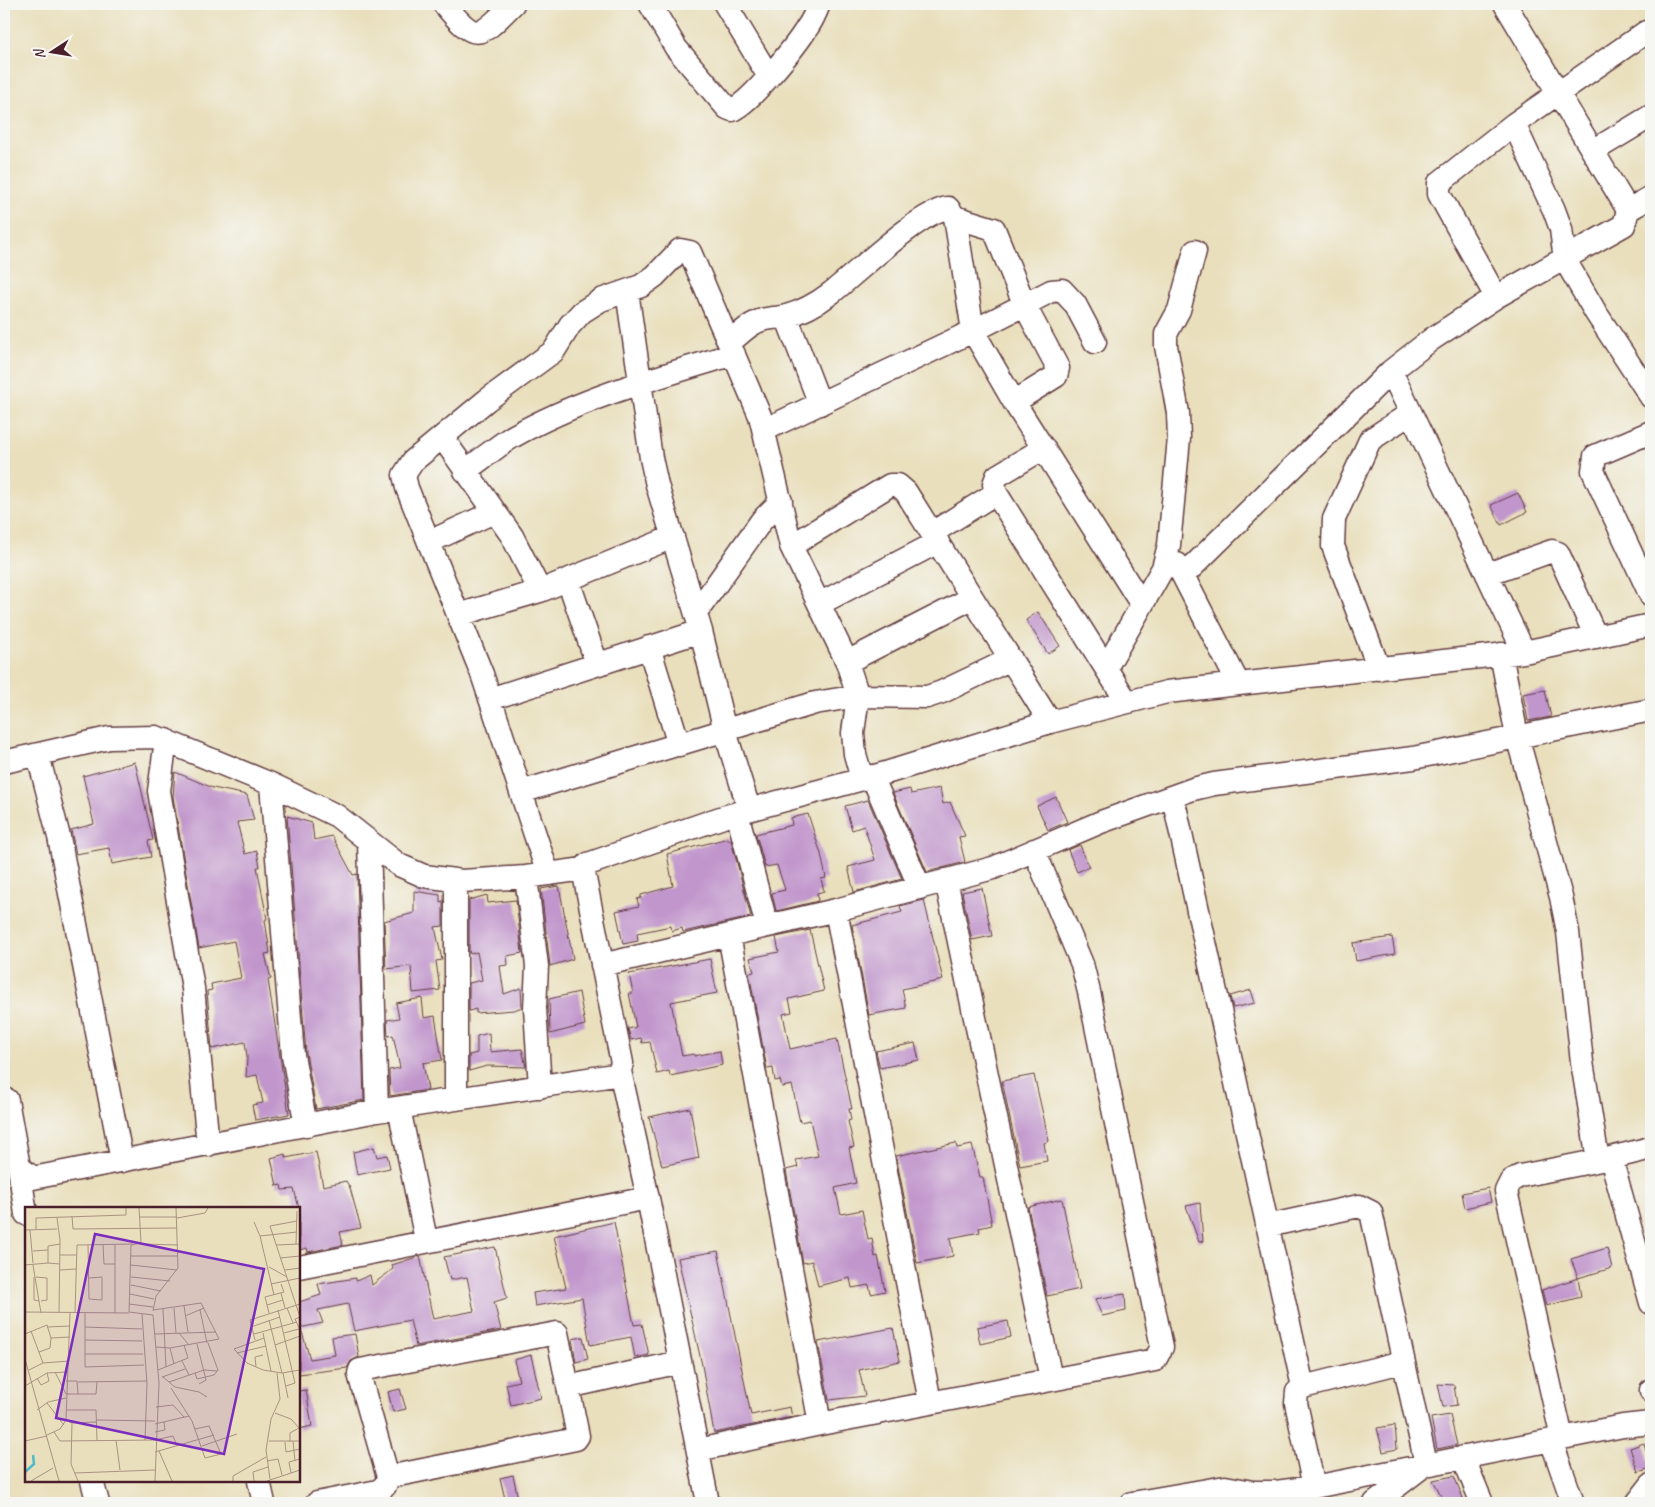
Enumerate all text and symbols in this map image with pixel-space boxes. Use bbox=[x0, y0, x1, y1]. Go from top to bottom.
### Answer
north arrow bbox=[28, 28, 78, 78]
text: N bbox=[30, 46, 49, 61]
inset map bbox=[25, 1207, 300, 1482]

